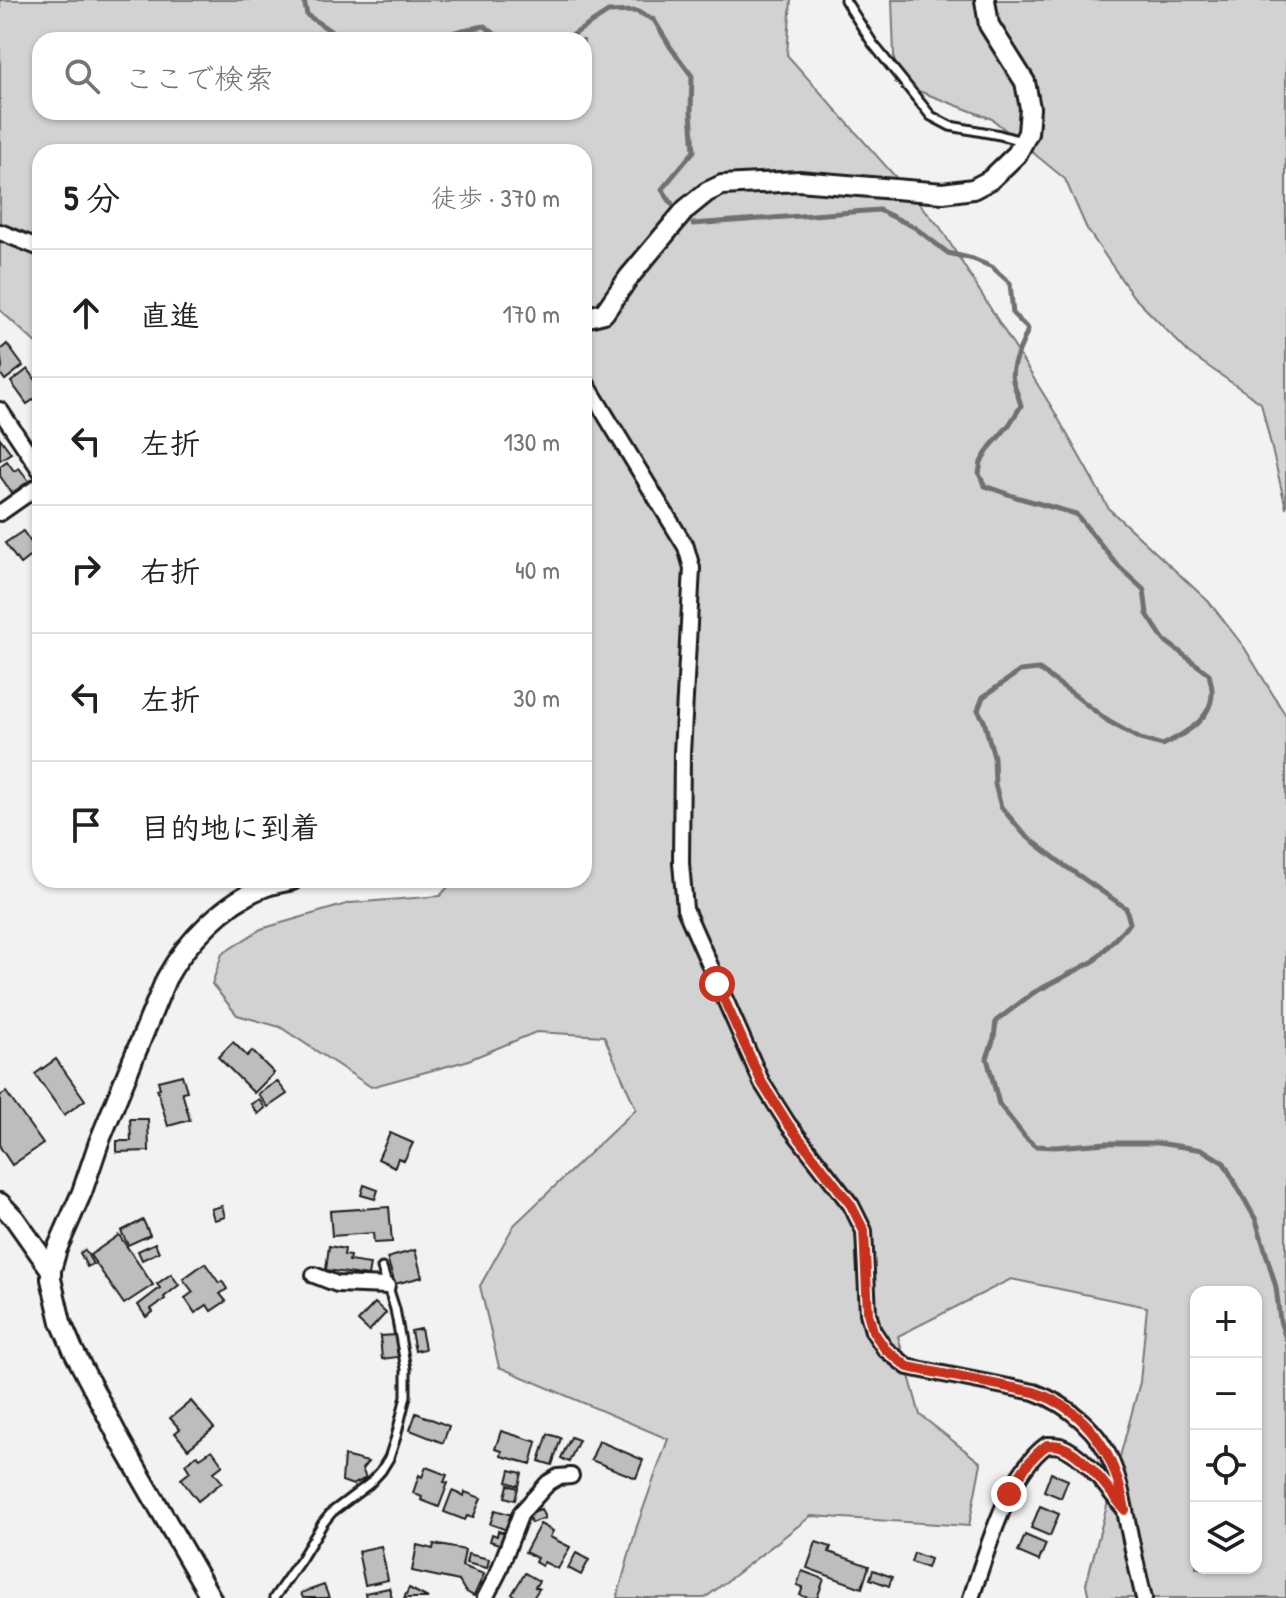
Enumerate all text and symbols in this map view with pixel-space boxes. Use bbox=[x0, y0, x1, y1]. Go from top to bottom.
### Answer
search box bbox=[32, 32, 592, 120]
icon: search bbox=[60, 54, 104, 98]
text: ここで検索 bbox=[124, 58, 274, 98]
text: 5 分 bbox=[64, 175, 120, 221]
text: 徒歩 · 370 m bbox=[431, 180, 560, 215]
icon: ahead bbox=[64, 291, 108, 335]
text: 直進 bbox=[140, 295, 200, 335]
text: 170 m bbox=[502, 296, 560, 331]
icon: left bbox=[64, 419, 108, 463]
text: 左折 bbox=[140, 423, 200, 463]
text: 130 m bbox=[504, 424, 560, 459]
icon: right bbox=[64, 547, 108, 591]
text: 右折 bbox=[140, 551, 200, 591]
text: 40 m bbox=[515, 552, 560, 587]
icon: left bbox=[64, 675, 108, 719]
text: 左折 bbox=[140, 679, 200, 719]
text: 30 m bbox=[513, 680, 560, 715]
icon: arrive bbox=[64, 803, 108, 847]
text: 目的地に到着 bbox=[140, 807, 320, 847]
route start bbox=[699, 966, 735, 1002]
map controls bbox=[1190, 1286, 1262, 1574]
button: + bbox=[1190, 1286, 1262, 1358]
button: − bbox=[1190, 1358, 1262, 1430]
button: locate bbox=[1190, 1430, 1262, 1502]
route end bbox=[991, 1476, 1027, 1512]
button: layers bbox=[1190, 1502, 1262, 1574]

